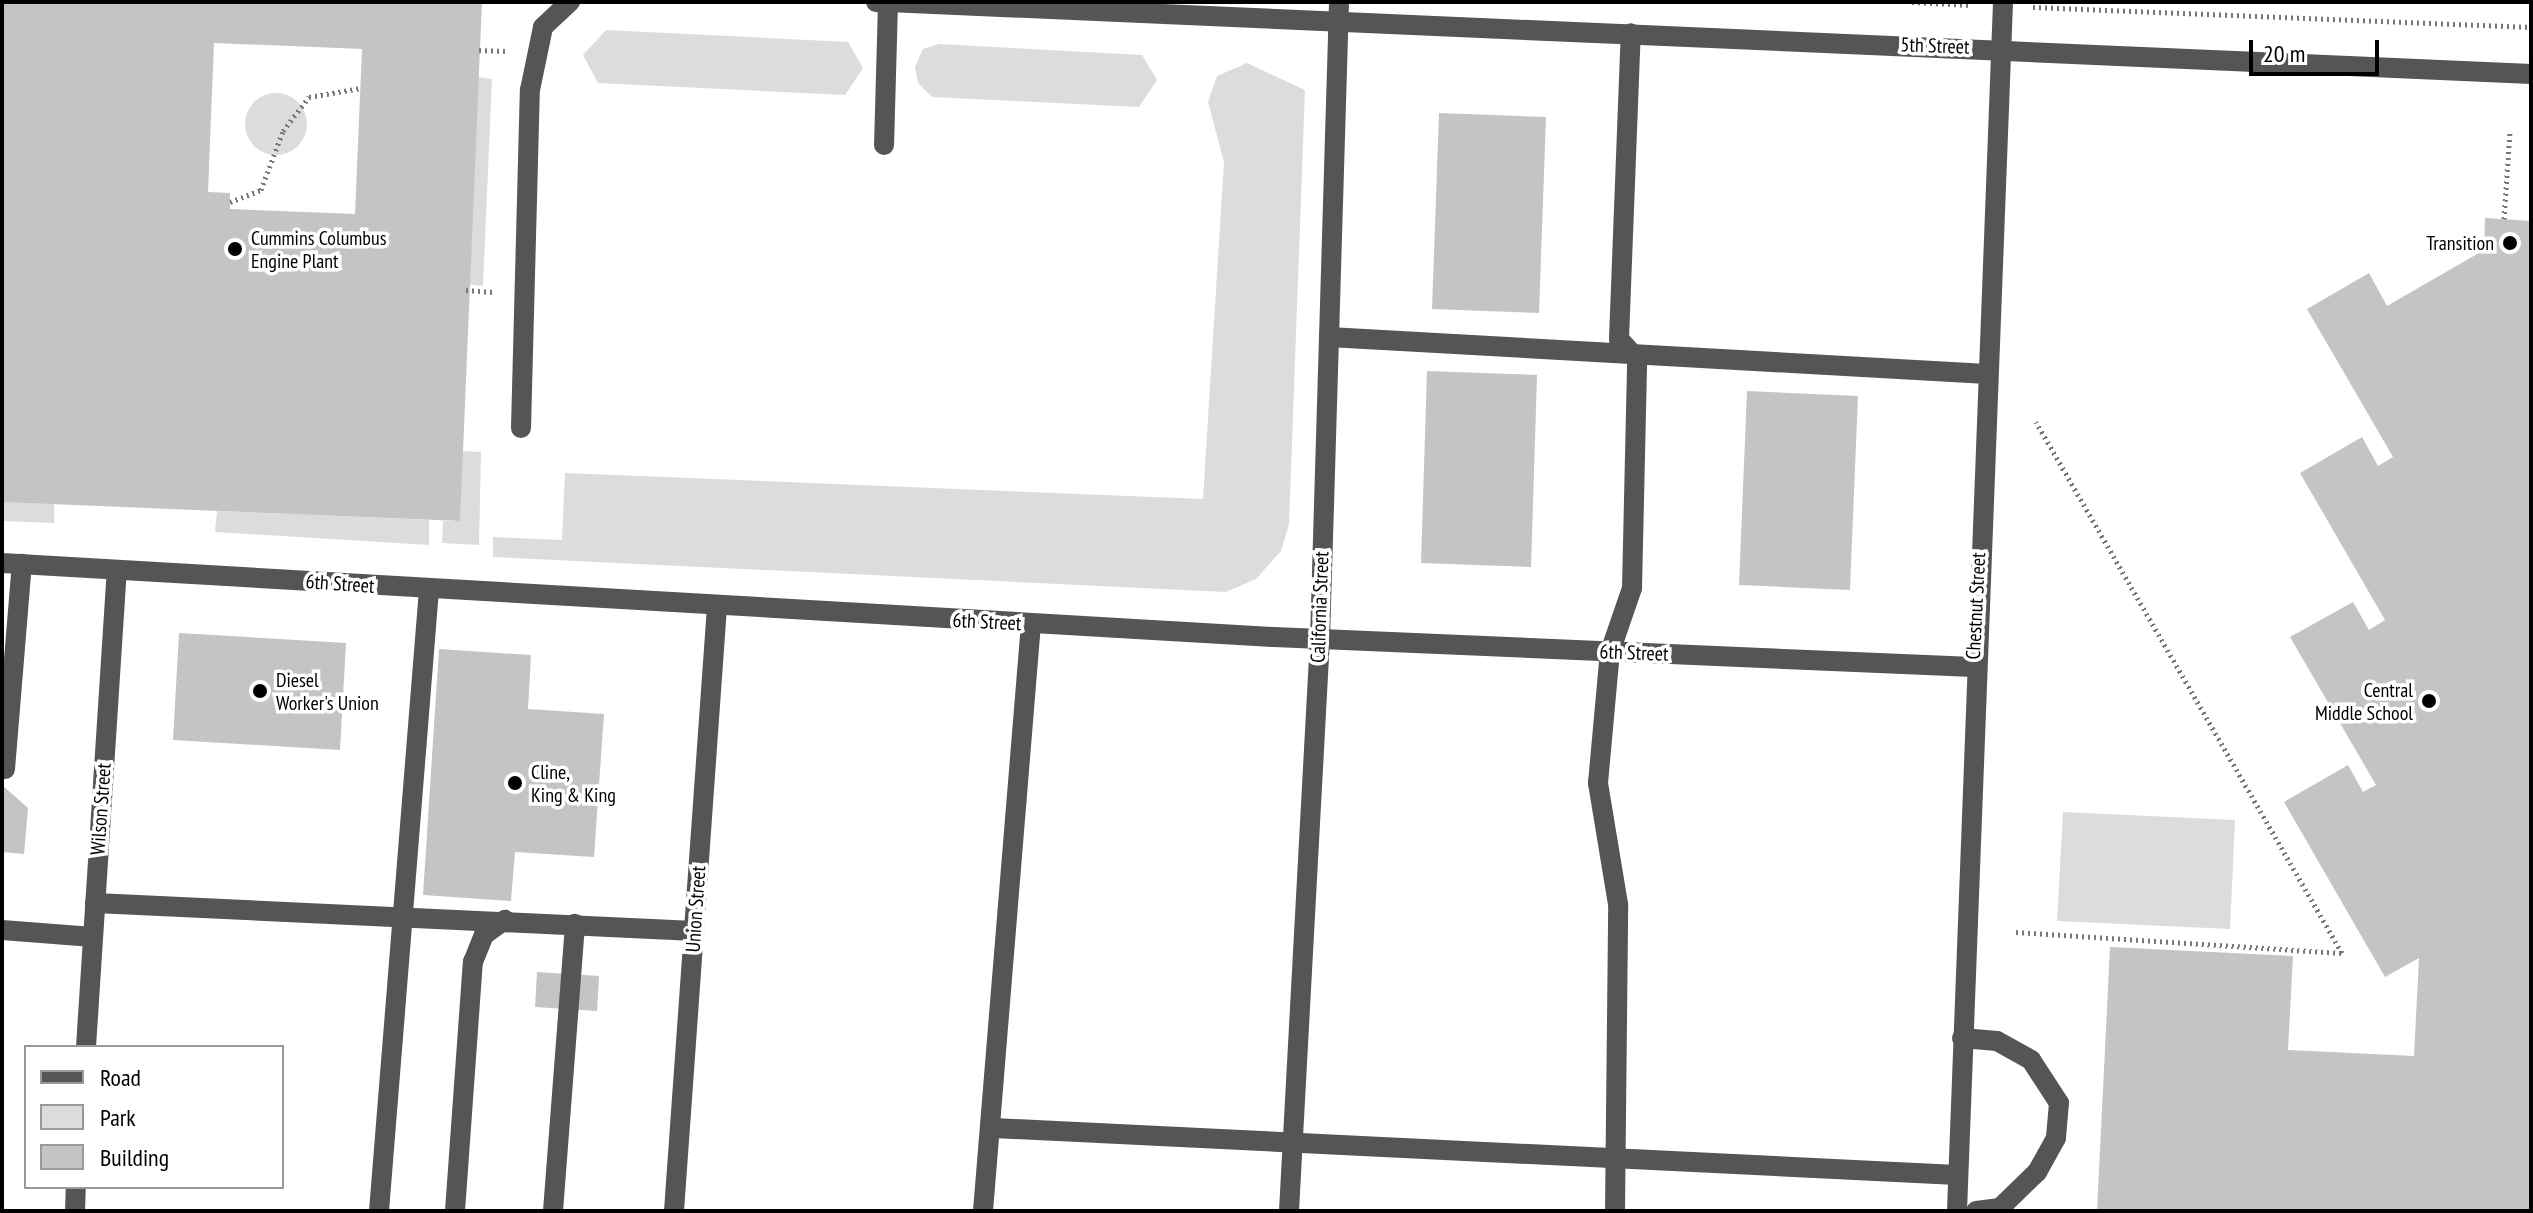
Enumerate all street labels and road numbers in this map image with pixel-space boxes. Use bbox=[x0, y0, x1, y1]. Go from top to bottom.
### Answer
street label: 5th Street bbox=[1900, 33, 1970, 59]
street label: California Street bbox=[1306, 551, 1334, 663]
street label: Chestnut Street bbox=[1961, 552, 1991, 660]
street label: 6th Street bbox=[305, 570, 375, 598]
street label: 6th Street bbox=[952, 608, 1022, 636]
street label: 6th Street bbox=[1599, 640, 1669, 666]
street label: Wilson Street bbox=[86, 762, 116, 856]
street label: Union Street bbox=[681, 865, 711, 953]

